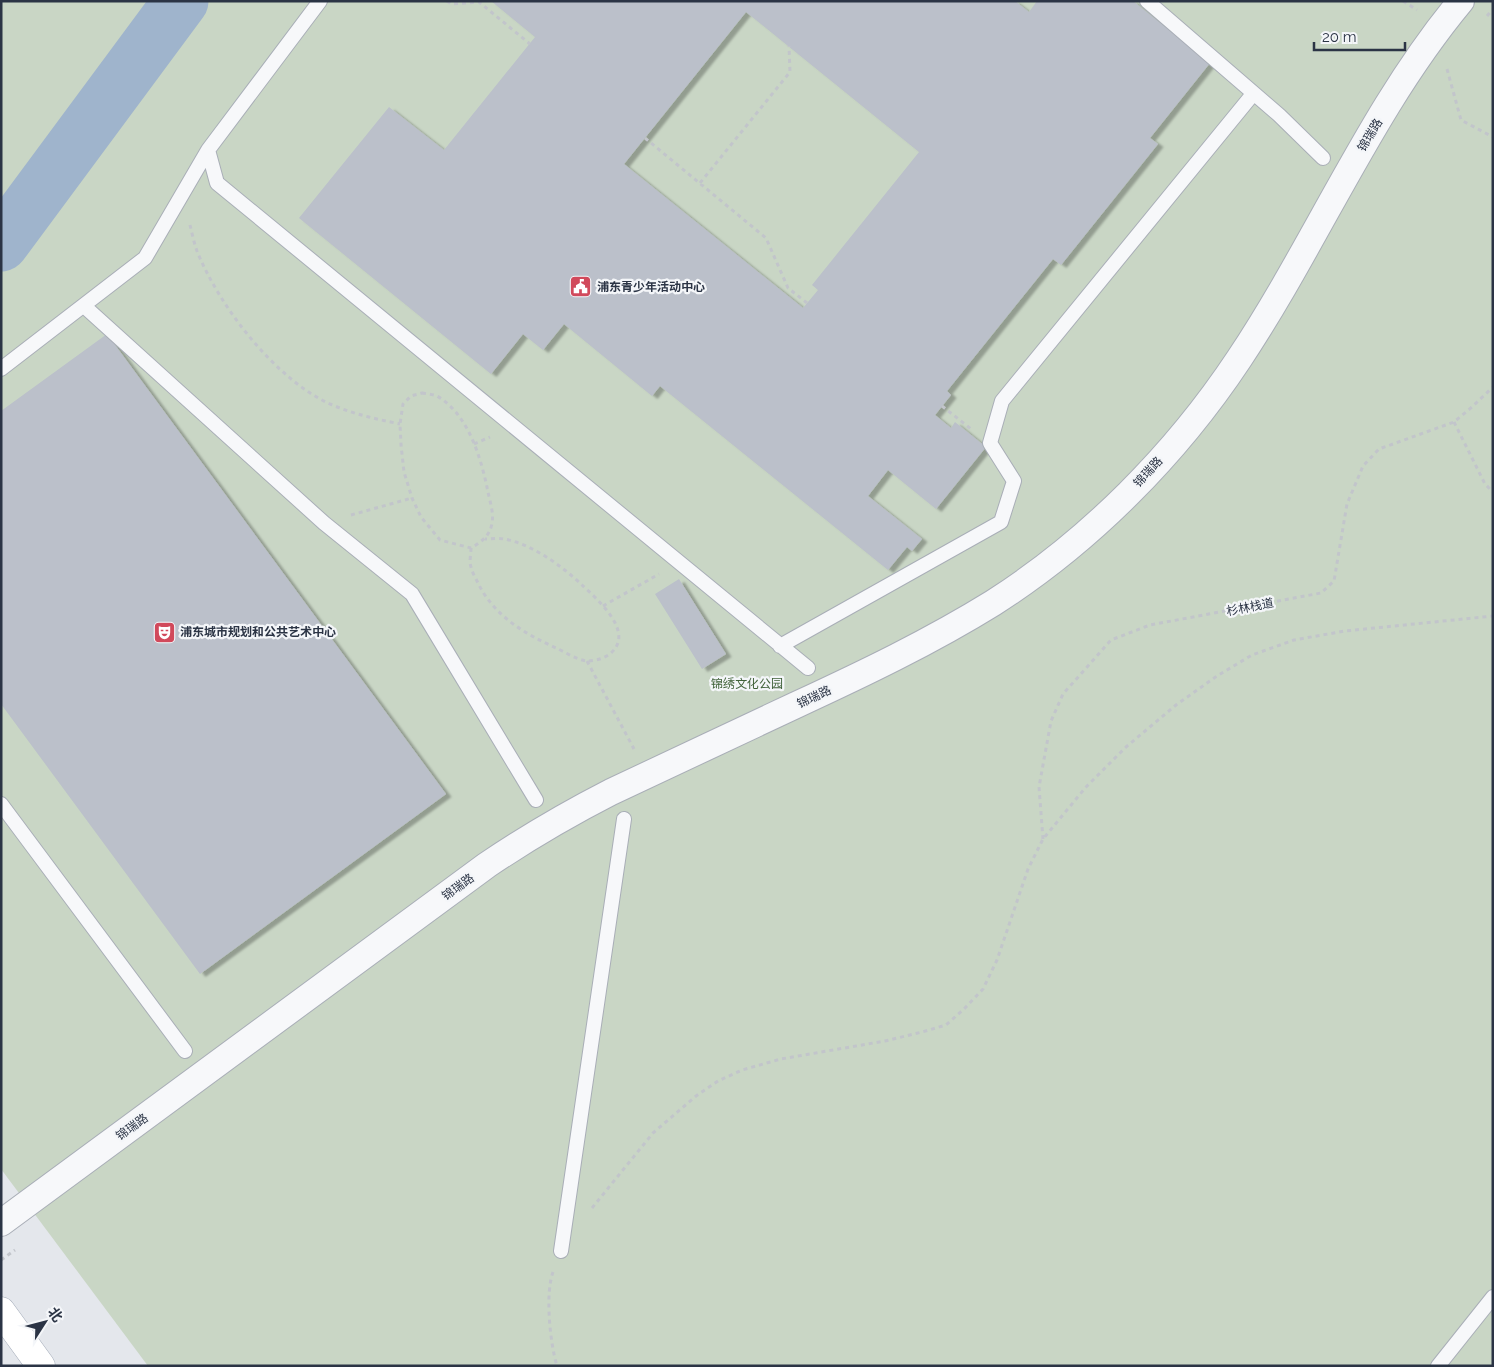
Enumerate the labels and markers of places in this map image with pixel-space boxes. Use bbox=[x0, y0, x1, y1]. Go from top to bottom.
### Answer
public building icon: 浦东青少年活动中心 bbox=[569, 275, 593, 299]
place label: 浦东青少年活动中心 bbox=[597, 280, 705, 294]
theatre icon: 浦东城市规划和公共艺术中心 bbox=[152, 620, 176, 644]
place label: 浦东城市规划和公共艺术中心 bbox=[180, 625, 336, 639]

